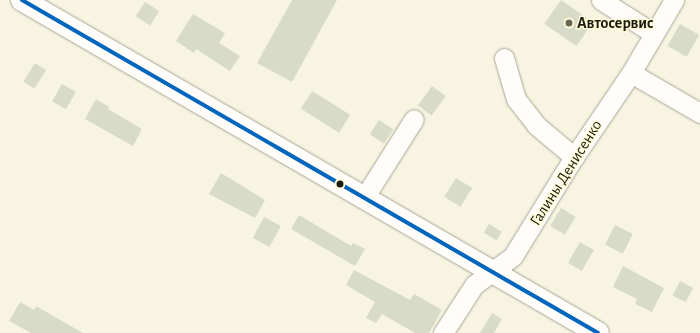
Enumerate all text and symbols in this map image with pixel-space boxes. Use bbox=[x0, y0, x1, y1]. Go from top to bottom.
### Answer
place label: Автосервис bbox=[577, 13, 654, 33]
marker: Автосервис bbox=[564, 18, 574, 28]
street label: Галины Денисенко bbox=[526, 117, 606, 229]
unlabelled marker bbox=[335, 179, 345, 189]

